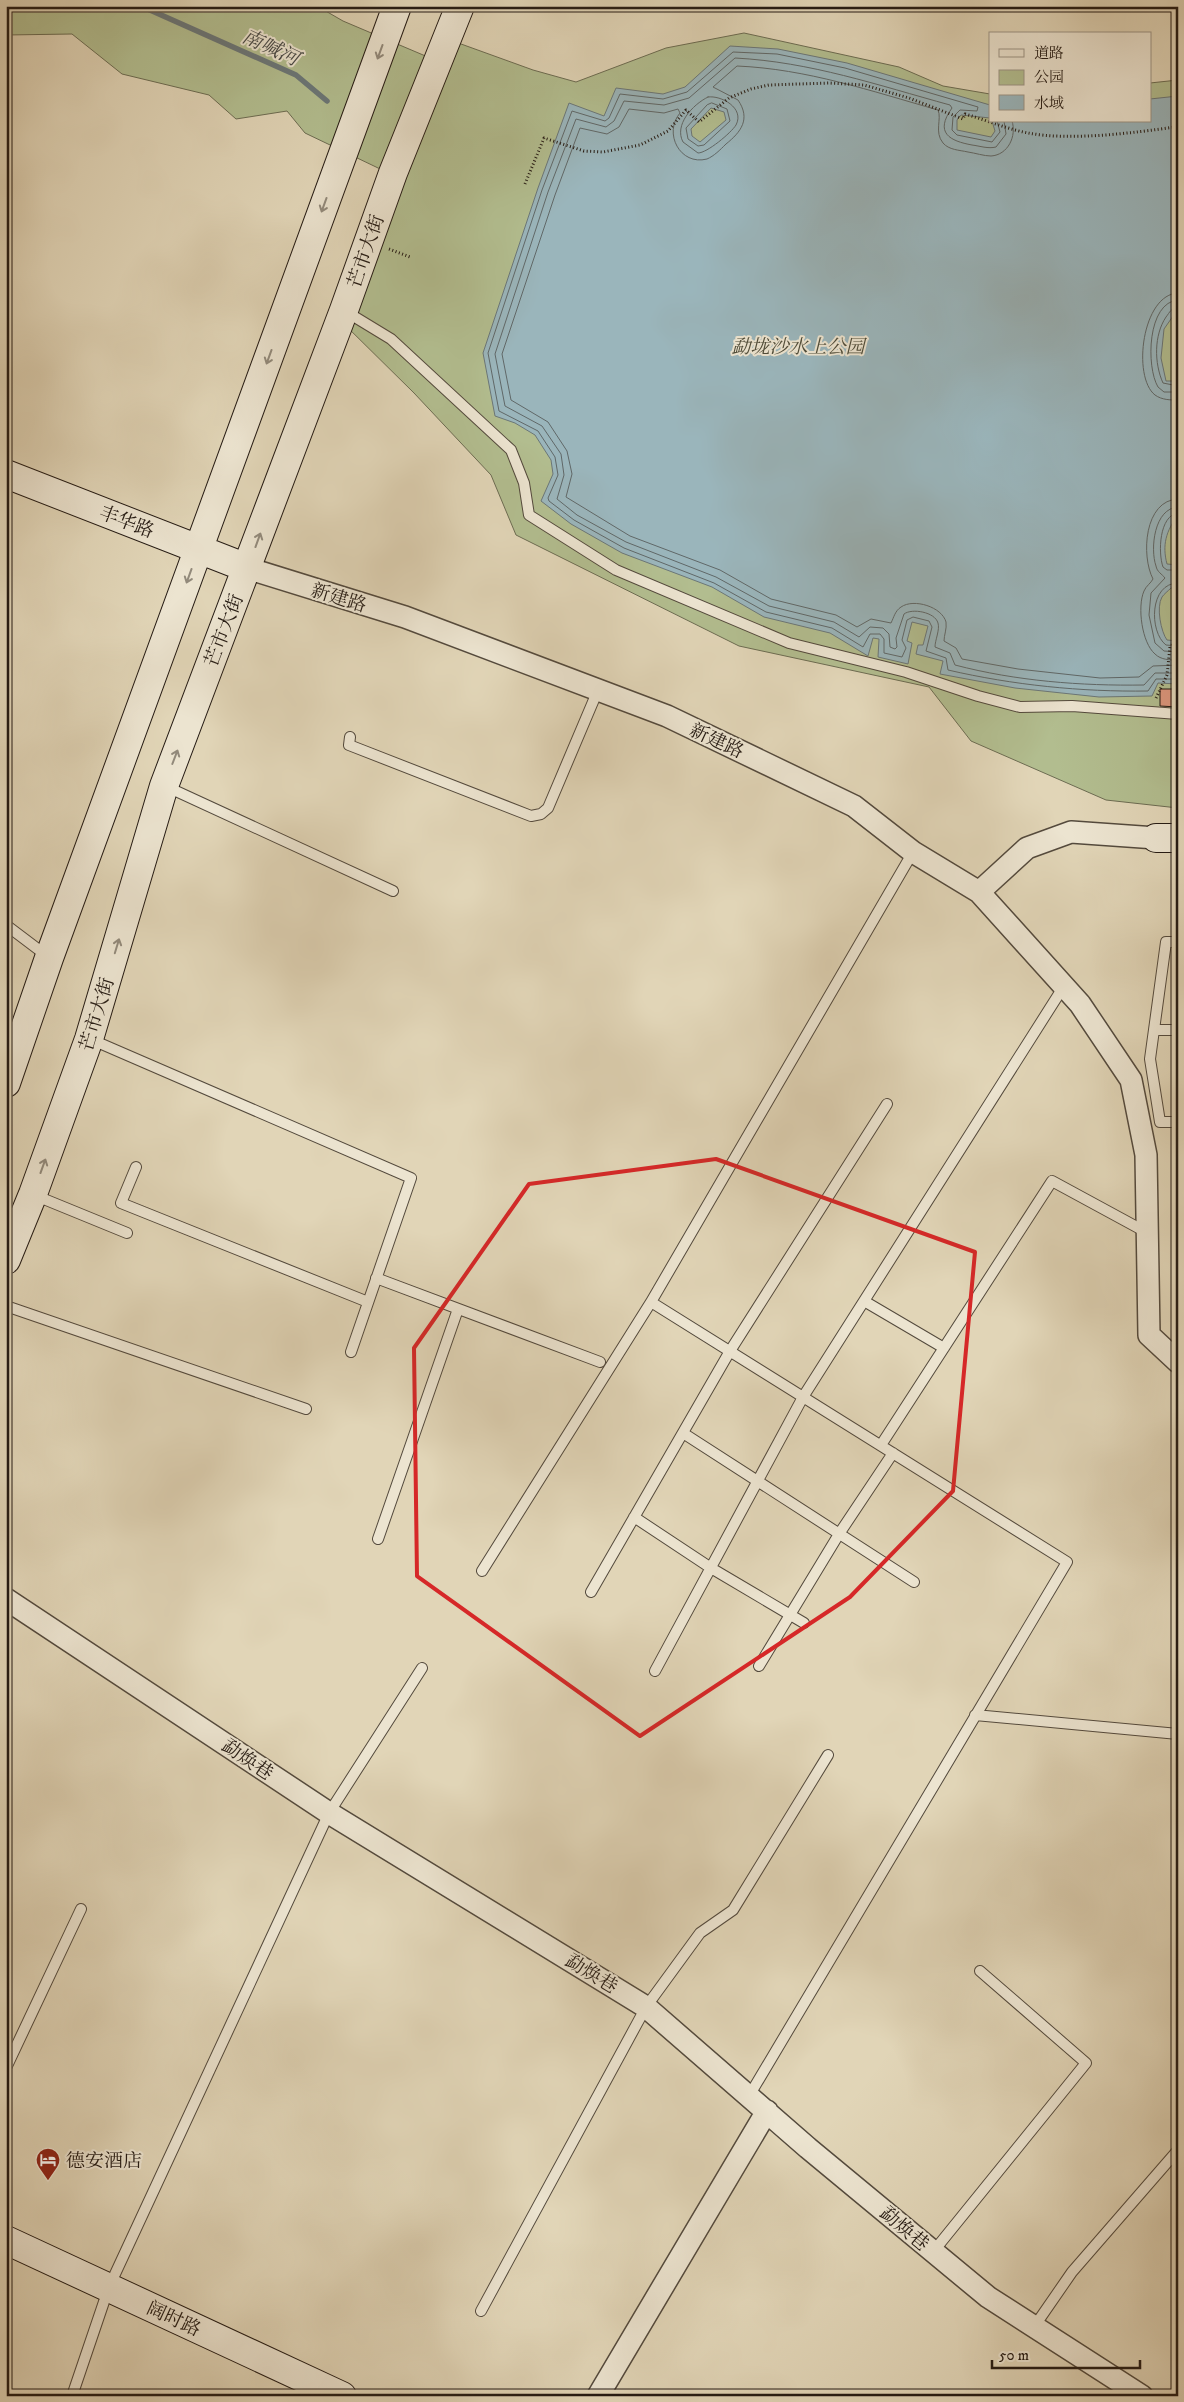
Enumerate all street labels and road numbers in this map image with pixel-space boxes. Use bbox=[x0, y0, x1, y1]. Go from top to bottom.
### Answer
street label: 芒市大街 bbox=[343, 212, 390, 291]
street label: 丰华路 bbox=[96, 501, 157, 543]
street label: 新建路 bbox=[308, 579, 369, 618]
street label: 芒市大街 bbox=[200, 591, 249, 670]
street label: 新建路 bbox=[686, 719, 747, 764]
street label: 芒市大街 bbox=[75, 975, 120, 1054]
street label: 勐焕巷 bbox=[217, 1735, 277, 1786]
street label: 勐焕巷 bbox=[561, 1950, 622, 1999]
street label: 勐焕巷 bbox=[875, 2202, 933, 2256]
street label: 阔时路 bbox=[143, 2297, 204, 2342]

